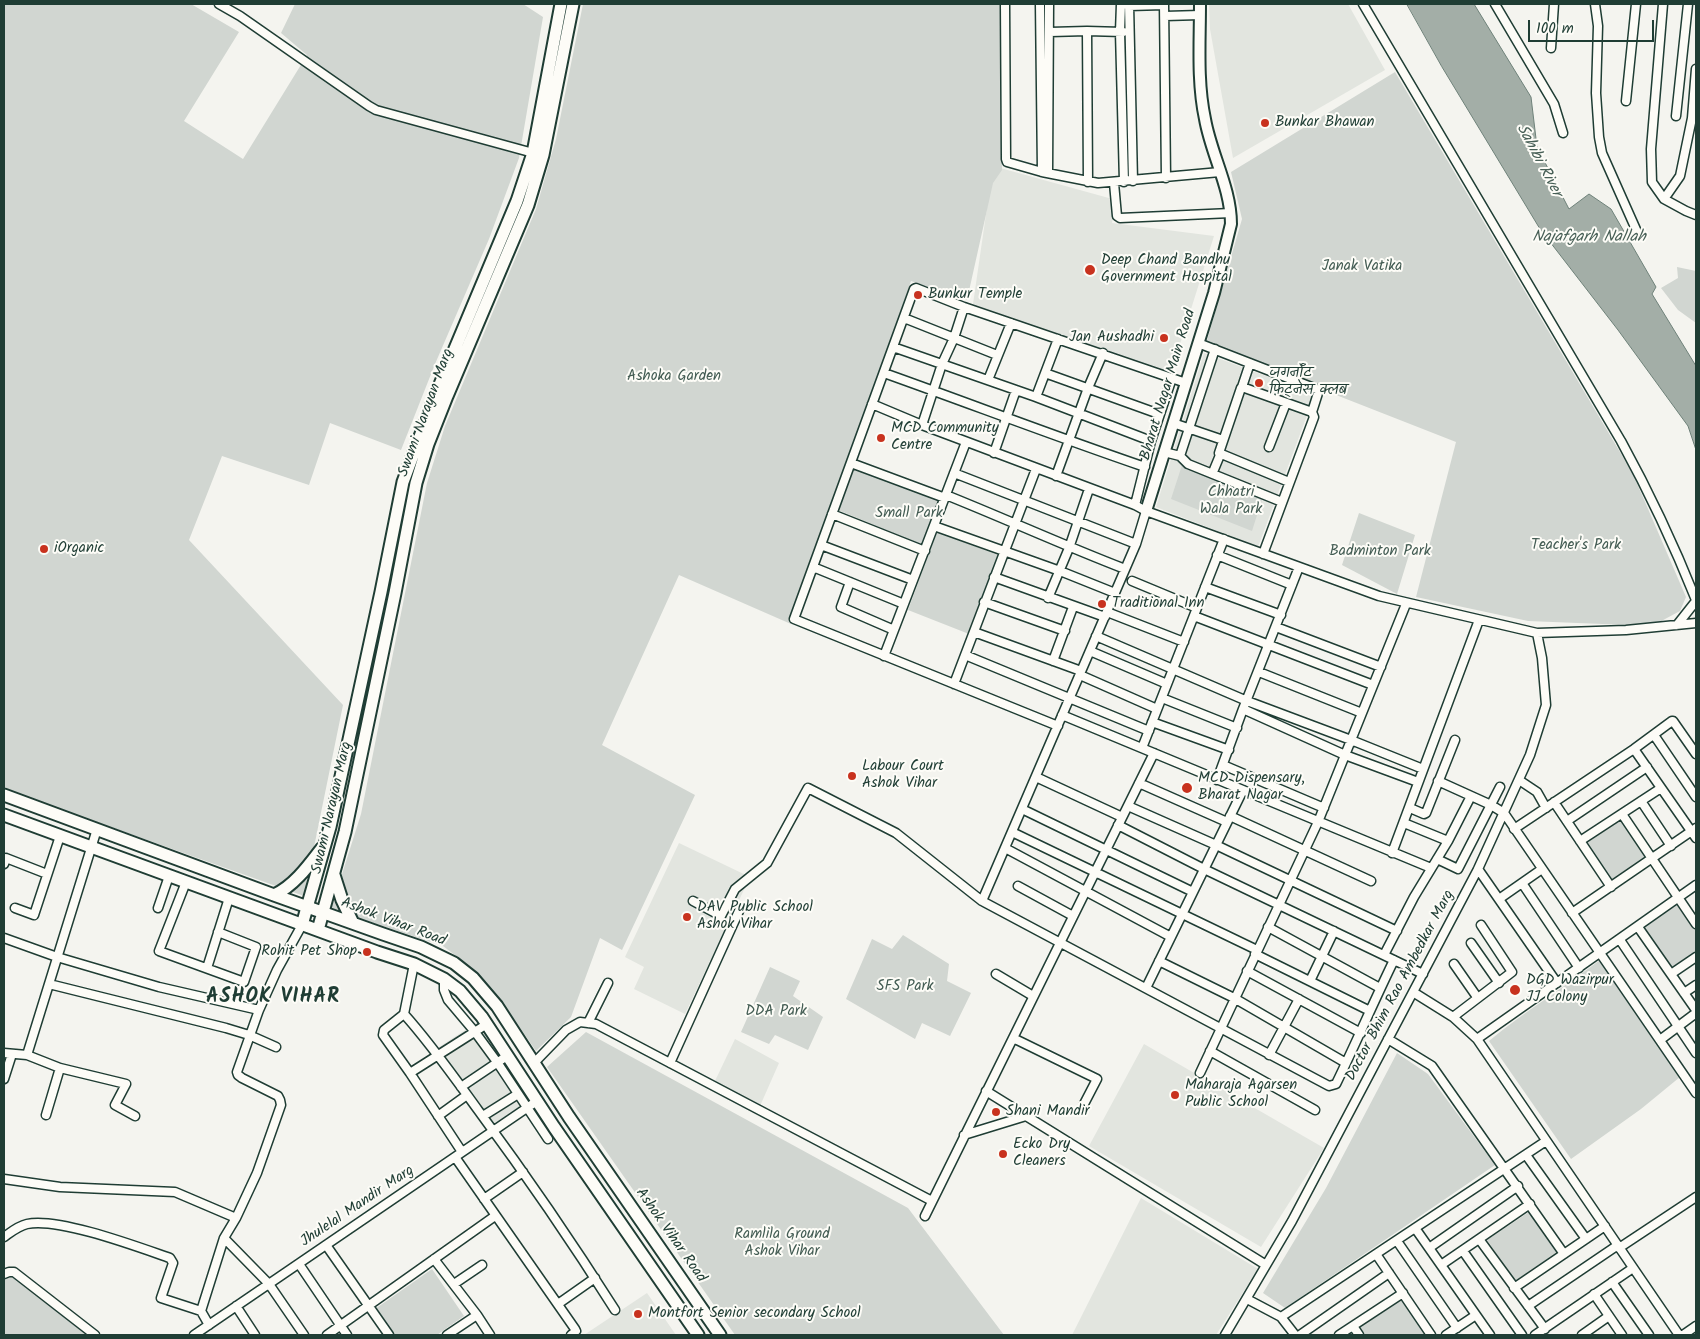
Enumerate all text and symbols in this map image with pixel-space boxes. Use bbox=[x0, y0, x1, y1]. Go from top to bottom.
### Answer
scale bar bbox=[1530, 10, 1656, 42]
text: 100 m bbox=[1536, 17, 1574, 41]
place label: Bunkar Bhawan bbox=[1275, 114, 1375, 132]
marker: Bunkar Bhawan bbox=[1259, 117, 1271, 129]
water label: Sahibi River bbox=[1511, 121, 1565, 201]
water label: Najafgarh Nallah bbox=[1532, 228, 1646, 248]
place label: Deep Chand Bandhu Government Hospital bbox=[1101, 252, 1232, 287]
park label: Janak Vatika bbox=[1322, 258, 1402, 276]
marker: Deep Chand Bandhu Government Hospital bbox=[1083, 263, 1097, 277]
place label: Bunkur Temple bbox=[928, 286, 1022, 304]
marker: Bunkur Temple bbox=[912, 289, 924, 301]
street label: Bharat Nagar Main Road bbox=[1137, 307, 1201, 463]
place label: Jan Aushadhi bbox=[1069, 329, 1154, 347]
marker: Jan Aushadhi bbox=[1158, 332, 1170, 344]
street label: Swami Narayan Marg bbox=[395, 347, 459, 479]
place label: जगर्नॉट फ़िट्नेस क्लब bbox=[1269, 365, 1347, 400]
park label: Ashoka Garden bbox=[627, 368, 721, 386]
marker: जगर्नॉट फ़िट्नेस क्लब bbox=[1253, 377, 1265, 389]
place label: MCD Community Centre bbox=[891, 420, 999, 455]
marker: MCD Community Centre bbox=[875, 432, 887, 444]
park label: Chhatri Wala Park bbox=[1200, 484, 1262, 519]
park label: Small Park bbox=[875, 505, 943, 523]
park label: Teacher's Park bbox=[1531, 537, 1621, 555]
place label: iOrganic bbox=[54, 540, 104, 558]
marker: iOrganic bbox=[38, 543, 50, 555]
park label: Badminton Park bbox=[1329, 543, 1431, 561]
place label: Traditional Inn bbox=[1112, 595, 1205, 613]
marker: Traditional Inn bbox=[1096, 598, 1108, 610]
street label: Swami Narayan Marg bbox=[309, 740, 357, 876]
place label: Labour Court Ashok Vihar bbox=[862, 758, 944, 793]
marker: Labour Court Ashok Vihar bbox=[846, 770, 858, 782]
place label: MCD Dispensary, Bharat Nagar bbox=[1198, 770, 1305, 805]
marker: MCD Dispensary, Bharat Nagar bbox=[1180, 781, 1194, 795]
street label: Doctor Bhim Rao Ambedkar Marg bbox=[1343, 887, 1459, 1085]
street label: Ashok Vihar Road bbox=[338, 895, 448, 951]
place label: DAV Public School Ashok Vihar bbox=[697, 899, 813, 934]
marker: DAV Public School Ashok Vihar bbox=[681, 911, 693, 923]
place label: Rohit Pet Shop bbox=[261, 943, 357, 961]
marker: Rohit Pet Shop bbox=[361, 946, 373, 958]
place label: DGD Wazirpur JJ Colony bbox=[1526, 972, 1614, 1007]
park label: SFS Park bbox=[877, 978, 933, 996]
marker: DGD Wazirpur JJ Colony bbox=[1508, 983, 1522, 997]
district label: ASHOK VIHAR bbox=[205, 987, 341, 1011]
park label: DDA Park bbox=[745, 1003, 807, 1021]
place label: Maharaja Agarsen Public School bbox=[1185, 1077, 1297, 1112]
marker: Maharaja Agarsen Public School bbox=[1169, 1089, 1181, 1101]
place label: Shani Mandir bbox=[1006, 1103, 1090, 1121]
marker: Shani Mandir bbox=[990, 1106, 1002, 1118]
place label: Ecko Dry Cleaners bbox=[1013, 1136, 1070, 1171]
marker: Ecko Dry Cleaners bbox=[997, 1148, 1009, 1160]
street label: Jhulelal Mandir Marg bbox=[298, 1162, 418, 1252]
street label: Ashok Vihar Road bbox=[631, 1185, 709, 1287]
park label: Ramlila Ground Ashok Vihar bbox=[734, 1226, 830, 1261]
place label: Montfort Senior secondary School bbox=[648, 1305, 861, 1323]
marker: Montfort Senior secondary School bbox=[632, 1308, 644, 1320]

